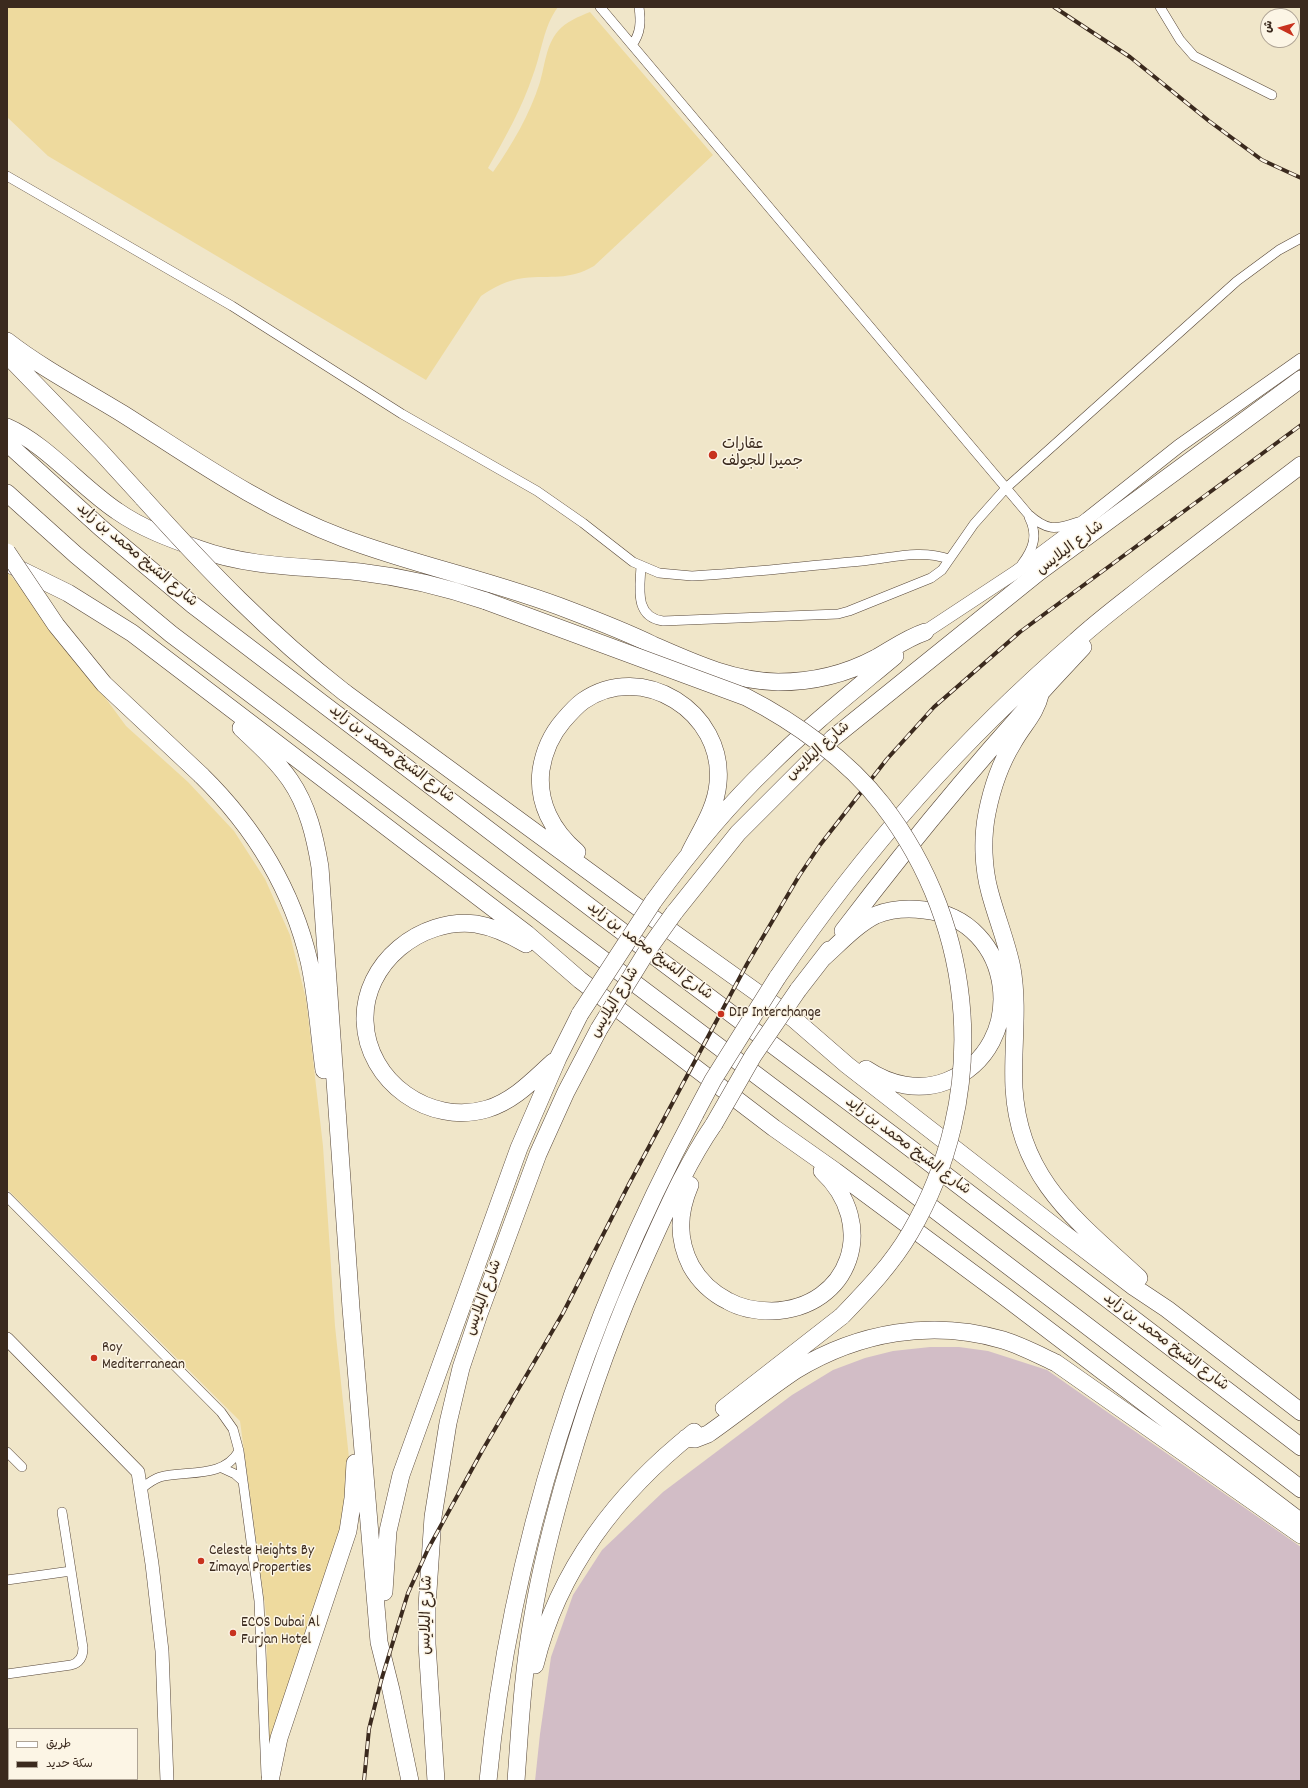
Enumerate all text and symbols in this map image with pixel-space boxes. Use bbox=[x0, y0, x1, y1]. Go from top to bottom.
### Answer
north arrow bbox=[1260, 8, 1300, 48]
text: ش bbox=[1260, 20, 1278, 34]
place label: عقارات جميرا للجولف bbox=[722, 437, 803, 472]
marker: عقارات جميرا للجولف bbox=[707, 449, 719, 461]
street label: شارع الشيخ محمد بن زايد bbox=[72, 500, 200, 612]
street label: شارع اليلايس bbox=[1034, 518, 1108, 580]
street label: شارع الشيخ محمد بن زايد bbox=[325, 702, 457, 808]
street label: شارع اليلايس bbox=[783, 719, 855, 785]
street label: شارع الشيخ محمد بن زايد bbox=[583, 899, 715, 1005]
street label: شارع اليلايس bbox=[588, 964, 644, 1042]
place label: DIP Interchange bbox=[729, 1005, 821, 1023]
marker: DIP Interchange bbox=[716, 1009, 726, 1019]
street label: شارع الشيخ محمد بن زايد bbox=[841, 1094, 973, 1200]
street label: شارع اليلايس bbox=[463, 1258, 507, 1338]
street label: شارع الشيخ محمد بن زايد bbox=[1099, 1290, 1231, 1396]
place label: Roy Mediterranean bbox=[102, 1340, 185, 1375]
marker: Roy Mediterranean bbox=[89, 1353, 99, 1363]
place label: Celeste Heights By Zimaya Properties bbox=[209, 1543, 314, 1578]
marker: Celeste Heights By Zimaya Properties bbox=[196, 1556, 206, 1566]
street label: شارع اليلايس bbox=[418, 1575, 438, 1655]
place label: ECOS Dubai Al Furjan Hotel bbox=[241, 1615, 320, 1650]
marker: ECOS Dubai Al Furjan Hotel bbox=[228, 1628, 238, 1638]
legend bbox=[8, 1728, 138, 1780]
text: طريق bbox=[46, 1736, 71, 1753]
text: سكة حديد bbox=[46, 1756, 93, 1773]

